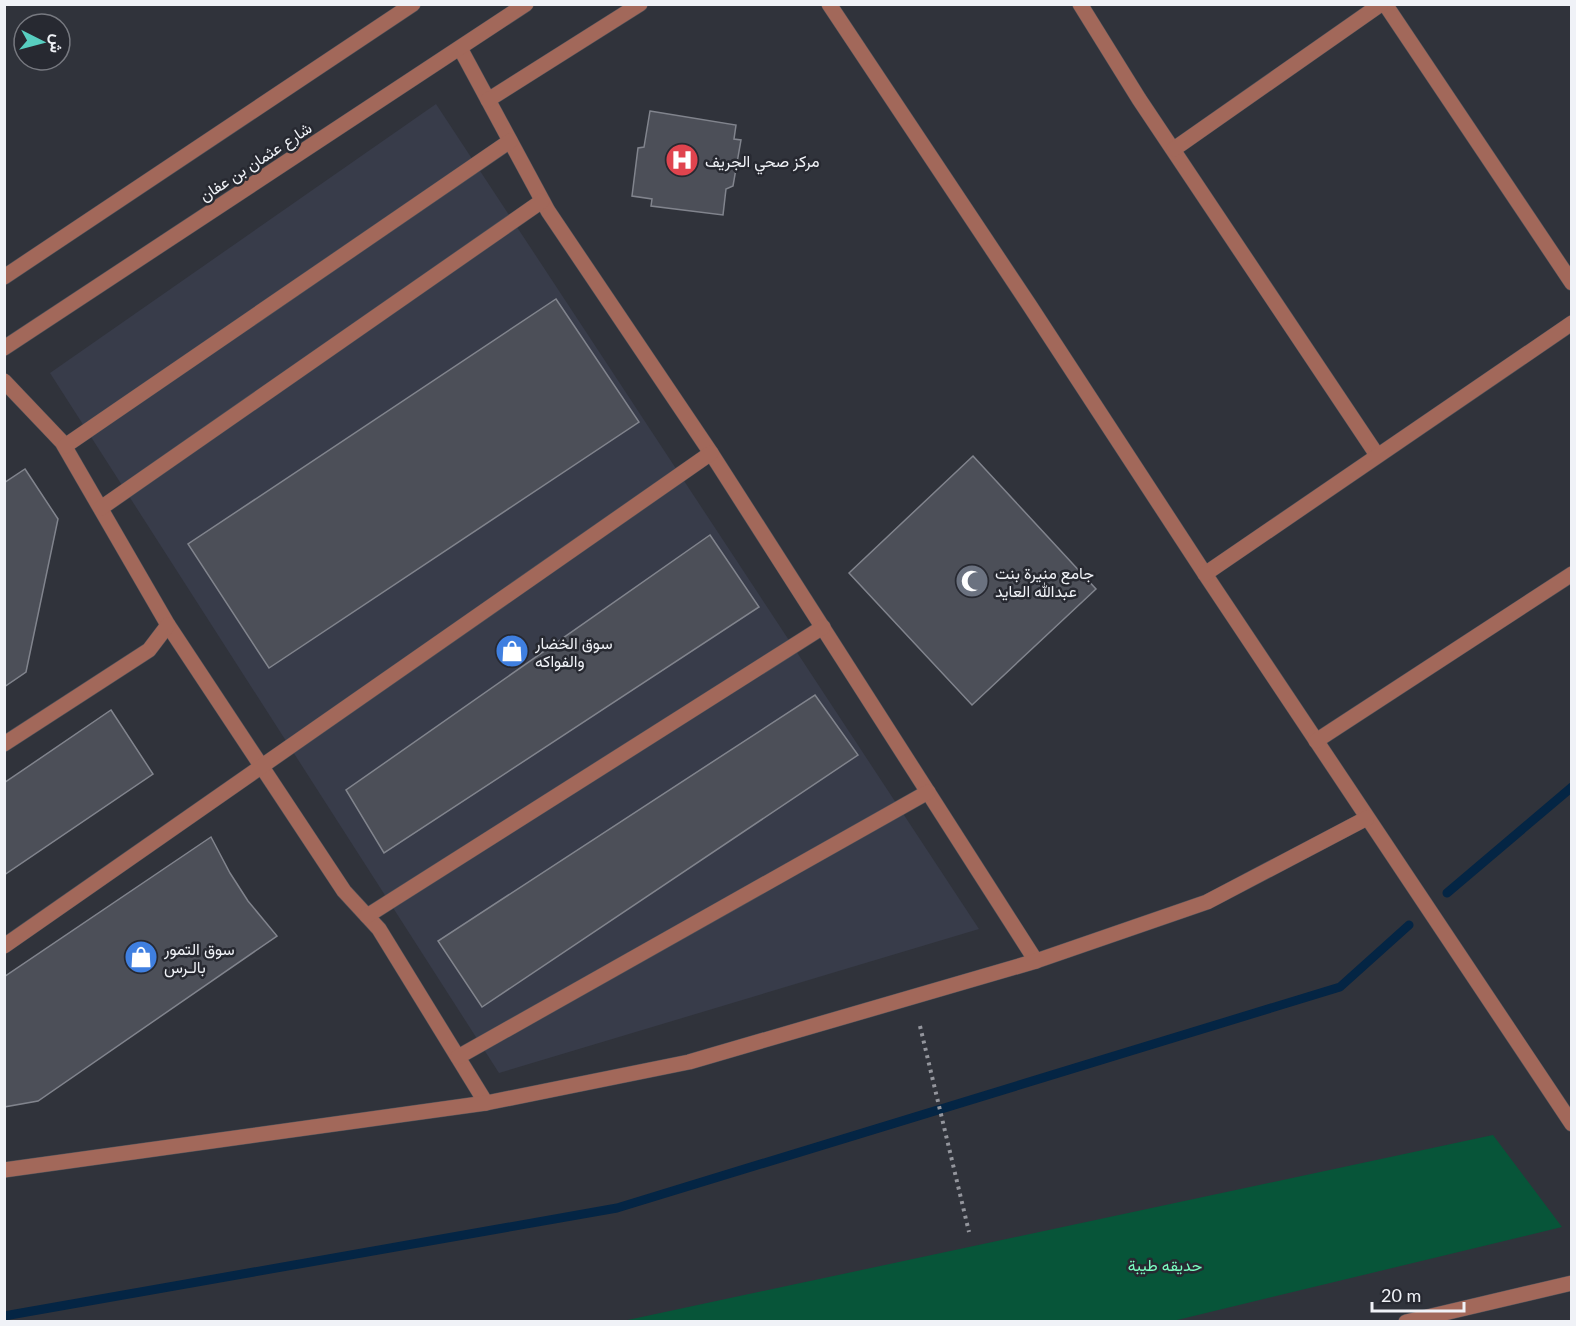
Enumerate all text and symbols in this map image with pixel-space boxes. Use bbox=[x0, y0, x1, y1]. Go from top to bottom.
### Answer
north arrow bbox=[12, 12, 72, 72]
text: ش bbox=[46, 33, 68, 54]
street label: شارع عثمان بن عفان bbox=[195, 118, 316, 207]
hospital icon: مركز صحي الجريف bbox=[664, 142, 700, 178]
place label: مركز صحي الجريف bbox=[705, 151, 820, 175]
mosque icon: جامع منيرة بنت عبدالله العايد bbox=[954, 563, 990, 599]
place label: جامع منيرة بنت عبدالله العايد bbox=[995, 563, 1094, 601]
shop icon: سوق الخضار والفواكه bbox=[494, 633, 530, 669]
place label: سوق الخضار والفواكه bbox=[534, 633, 613, 672]
shop icon: سوق التمور بالـرس bbox=[123, 939, 159, 975]
place label: سوق التمور بالـرس bbox=[163, 939, 235, 978]
park label: حديقه طيبة bbox=[1128, 1255, 1203, 1275]
scale bar bbox=[1372, 1275, 1464, 1313]
text: 20 m bbox=[1381, 1284, 1421, 1306]

